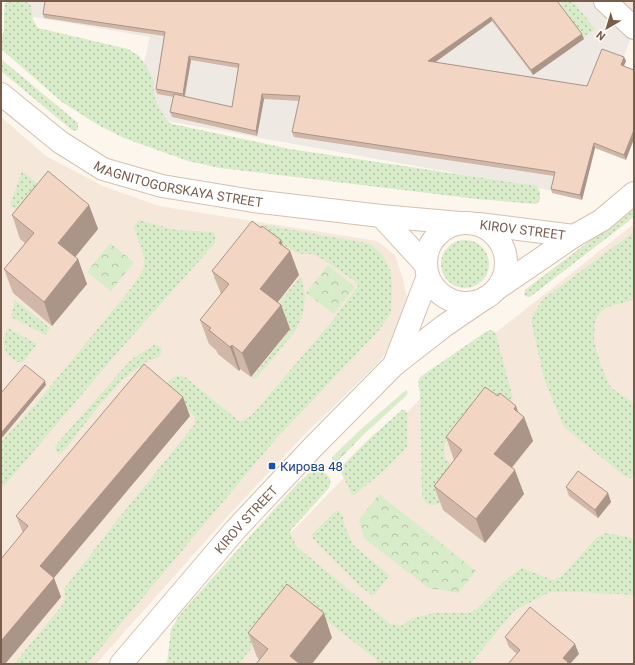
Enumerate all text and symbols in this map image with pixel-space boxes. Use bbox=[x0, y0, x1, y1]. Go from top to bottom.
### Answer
north arrow bbox=[587, 8, 627, 48]
text: N bbox=[594, 28, 608, 43]
street label: MAGNITOGORSKAYA STREET bbox=[91, 158, 264, 210]
street label: KIROV STREET bbox=[479, 217, 567, 242]
place label: Кирова 48 bbox=[280, 459, 343, 474]
marker: Кирова 48 bbox=[267, 461, 277, 471]
street label: KIROV STREET bbox=[211, 482, 280, 556]

